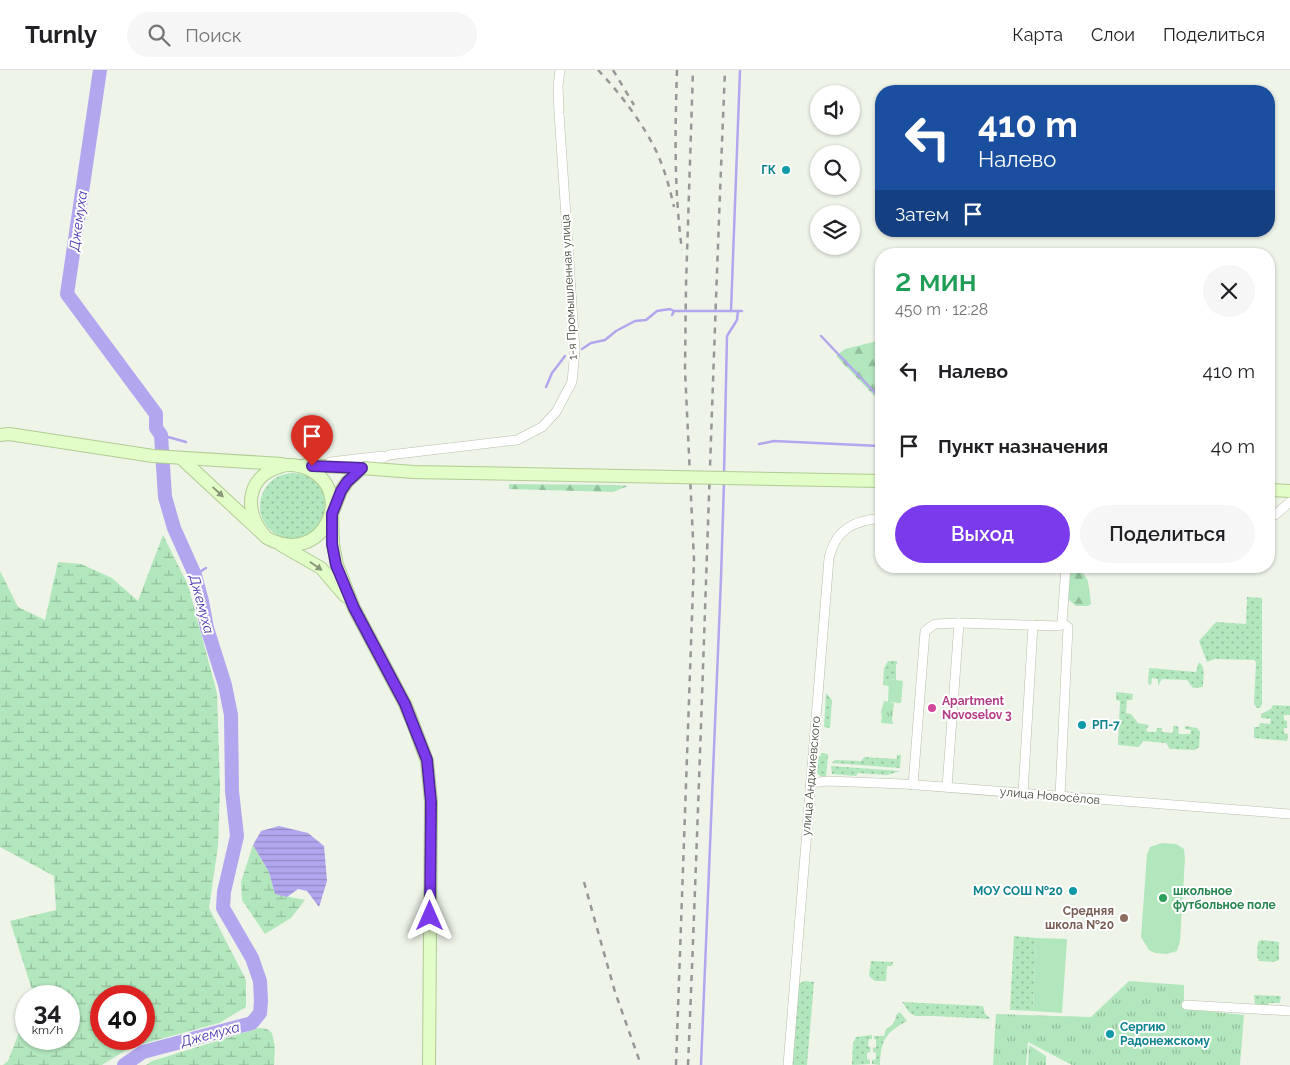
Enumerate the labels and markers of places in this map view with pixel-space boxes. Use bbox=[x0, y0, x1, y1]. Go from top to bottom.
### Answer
place label: ГК bbox=[761, 163, 777, 177]
marker: ГК bbox=[780, 164, 792, 176]
pin bbox=[291, 415, 333, 466]
place label: Apartment Novoselov 3 bbox=[942, 694, 1012, 722]
marker: Apartment Novoselov 3 bbox=[926, 702, 938, 714]
place label: РП-7 bbox=[1092, 718, 1120, 732]
marker: РП-7 bbox=[1076, 719, 1088, 731]
place label: МОУ СОШ №20 bbox=[973, 884, 1063, 898]
place label: школьное футбольное поле bbox=[1173, 884, 1276, 912]
marker: МОУ СОШ №20 bbox=[1067, 885, 1079, 897]
marker: школьное футбольное поле bbox=[1157, 892, 1169, 904]
place label: Средняя школа №20 bbox=[1045, 904, 1114, 932]
marker: Средняя школа №20 bbox=[1118, 912, 1130, 924]
place label: Сергию Радонежскому bbox=[1120, 1020, 1210, 1048]
marker: Сергию Радонежскому bbox=[1104, 1028, 1116, 1040]

